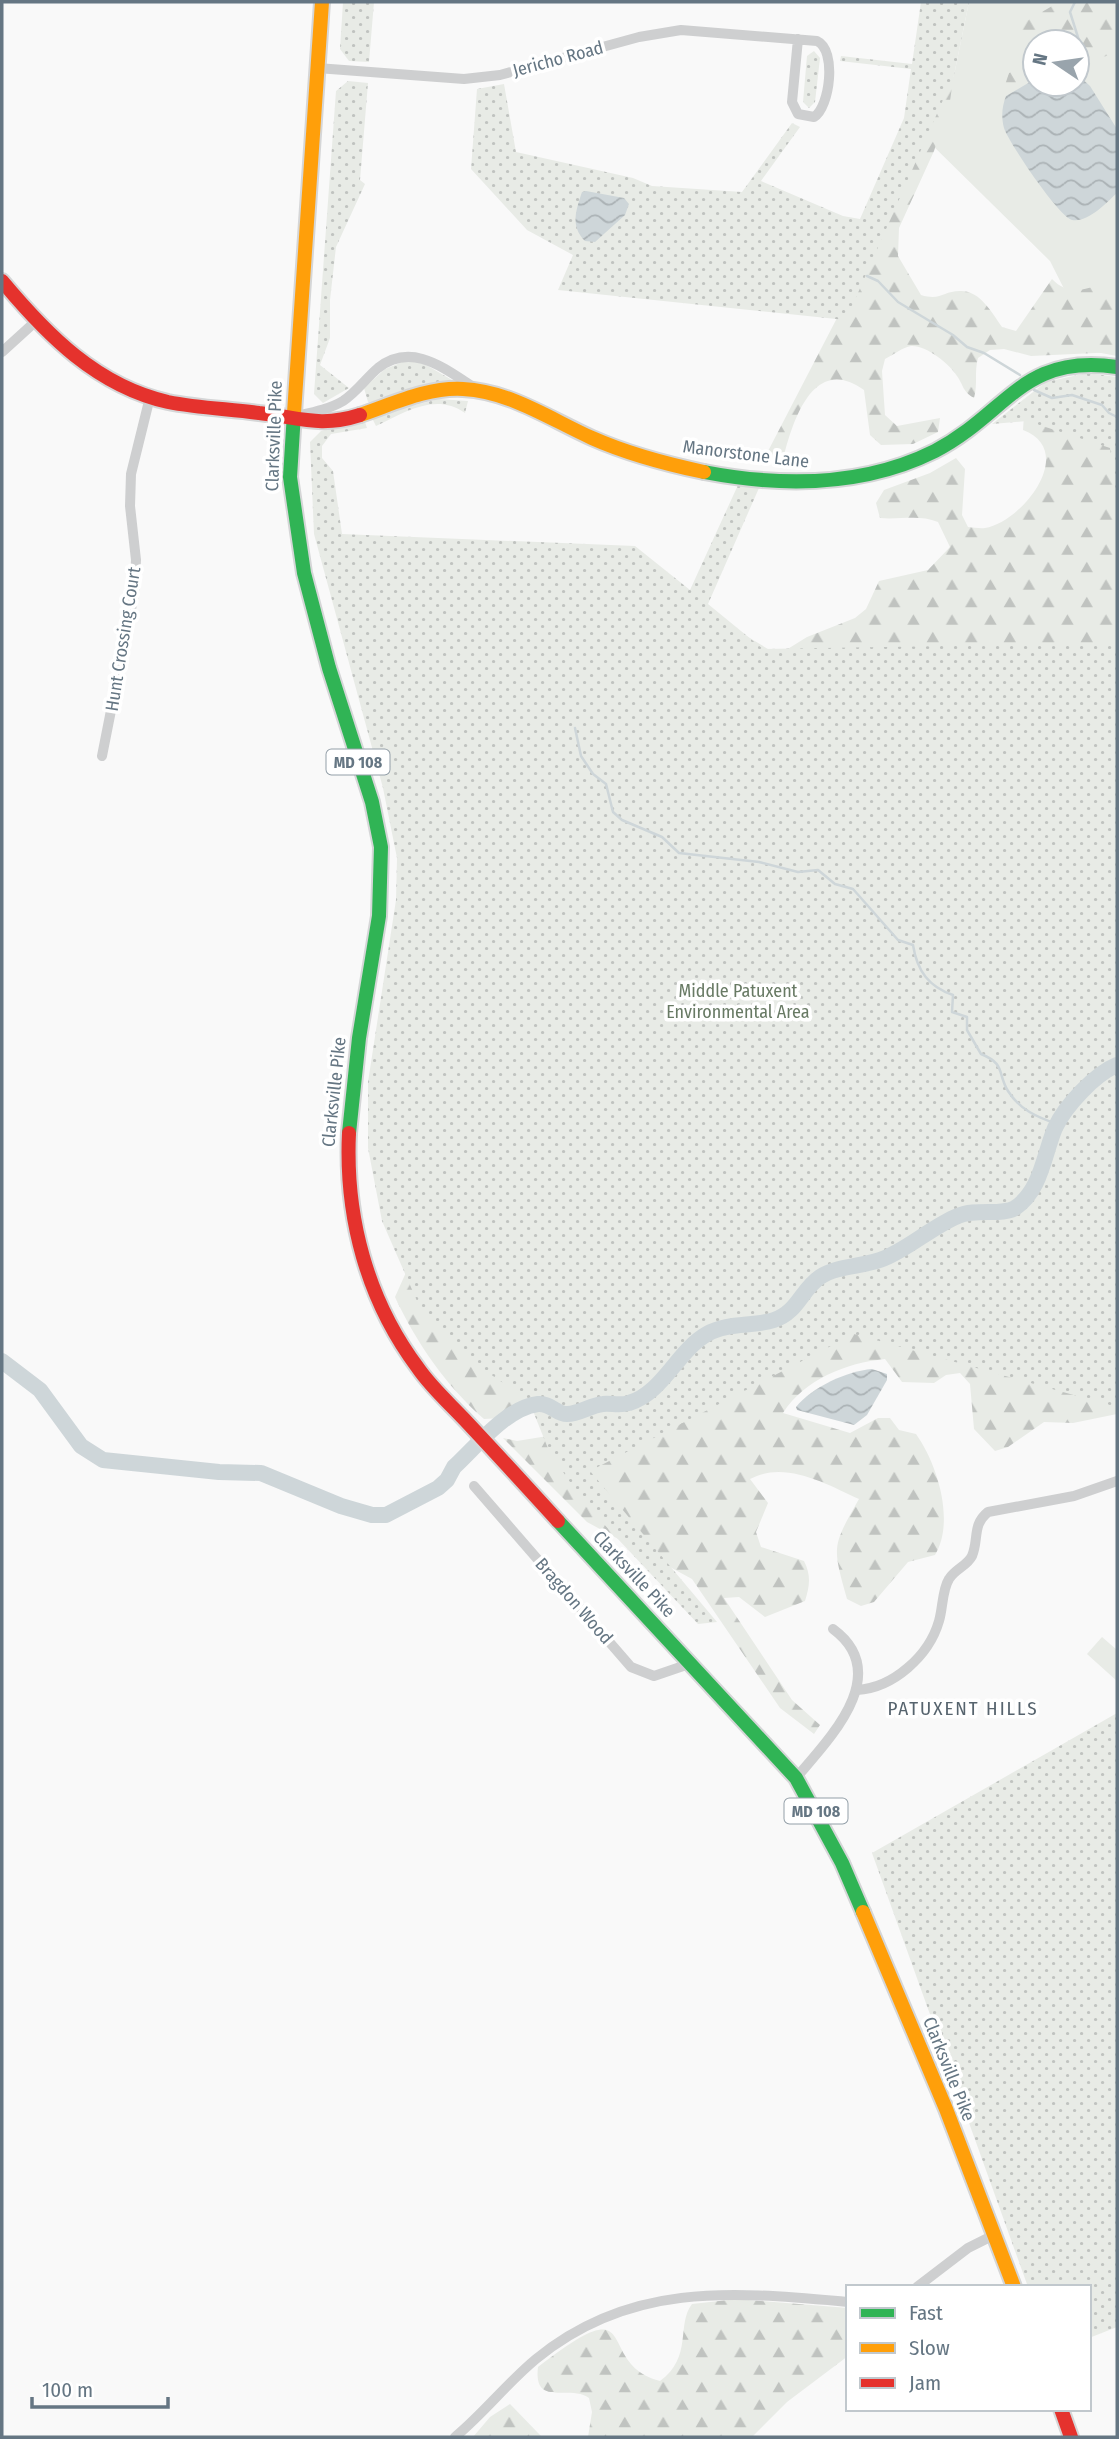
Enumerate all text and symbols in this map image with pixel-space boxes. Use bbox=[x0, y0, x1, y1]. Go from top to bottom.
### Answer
north arrow bbox=[1021, 28, 1091, 98]
street label: Jericho Road bbox=[510, 36, 606, 82]
text: N bbox=[1027, 51, 1052, 67]
street label: Clarksville Pike bbox=[261, 380, 287, 492]
street label: Manorstone Lane bbox=[682, 435, 810, 473]
street label: Hunt Crossing Court bbox=[101, 565, 145, 713]
road number: MD 108 bbox=[326, 750, 390, 775]
park label: Middle Patuxent Environmental Area bbox=[666, 980, 810, 1023]
street label: Clarksville Pike bbox=[317, 1036, 351, 1148]
street label: Clarksville Pike bbox=[588, 1526, 680, 1622]
street label: Bragdon Wood bbox=[531, 1553, 617, 1649]
district label: PATUXENT HILLS bbox=[887, 1697, 1039, 1720]
road number: MD 108 bbox=[784, 1798, 848, 1824]
street label: Clarksville Pike bbox=[918, 2014, 980, 2124]
legend bbox=[846, 2285, 1091, 2411]
text: Fast bbox=[909, 2300, 943, 2326]
text: Slow bbox=[909, 2335, 950, 2361]
scale bar bbox=[32, 2366, 168, 2410]
text: Jam bbox=[909, 2370, 941, 2396]
text: 100 m bbox=[42, 2377, 93, 2403]

